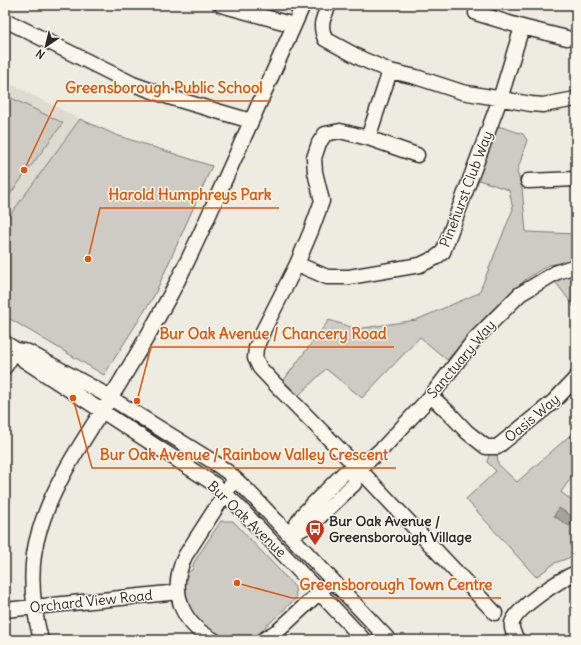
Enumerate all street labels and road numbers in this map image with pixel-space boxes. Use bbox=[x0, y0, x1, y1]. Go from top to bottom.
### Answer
street label: Pinehurst Club Way bbox=[436, 128, 496, 250]
street label: Sanctuary Way bbox=[423, 316, 499, 402]
street label: Oasis Way bbox=[501, 390, 563, 446]
street label: Bur Oak Avenue bbox=[204, 477, 290, 561]
street label: Orchard View Road bbox=[29, 586, 153, 616]

